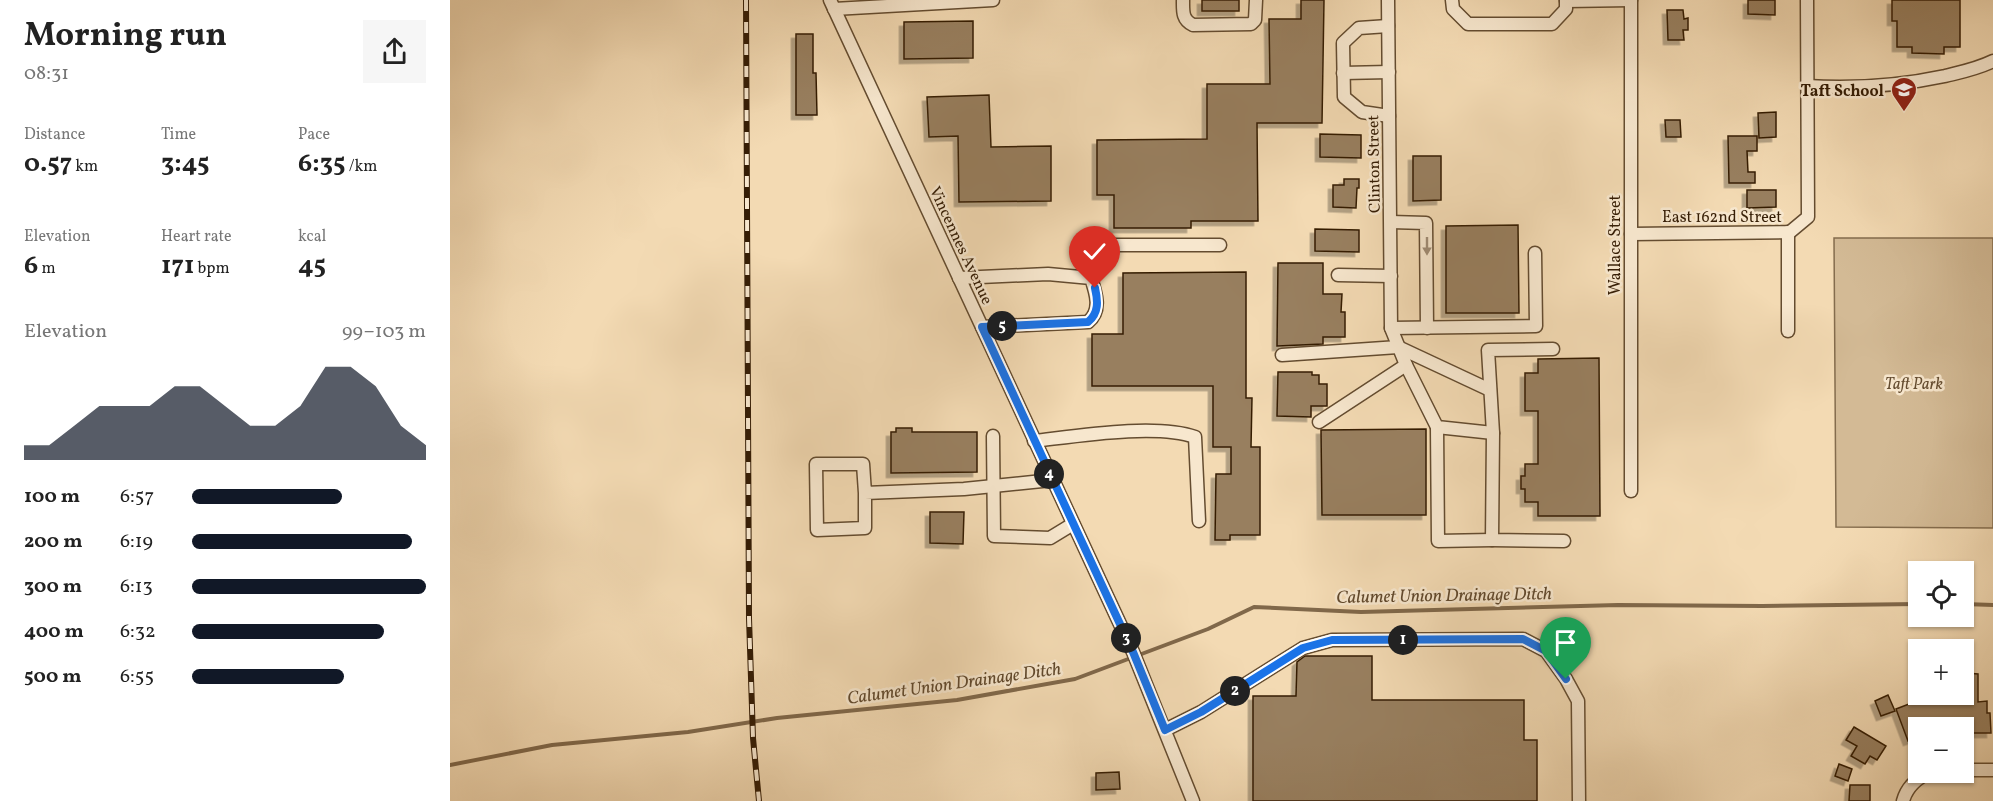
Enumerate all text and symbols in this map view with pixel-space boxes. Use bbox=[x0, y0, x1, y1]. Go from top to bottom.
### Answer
text: Morning run bbox=[24, 14, 227, 60]
button: share bbox=[363, 20, 426, 83]
text: 08:31 bbox=[24, 60, 69, 88]
school or university icon: Taft School bbox=[1889, 75, 1919, 113]
place label: Taft School bbox=[1800, 81, 1885, 103]
street label: Clinton Street bbox=[1363, 114, 1387, 213]
text: Distance bbox=[24, 124, 85, 146]
text: Time bbox=[161, 124, 196, 146]
text: Pace bbox=[298, 124, 330, 146]
text: 0.57 bbox=[24, 146, 72, 182]
text: 3:45 bbox=[161, 146, 210, 182]
text: 6:35 bbox=[298, 146, 345, 182]
text: km bbox=[72, 156, 98, 178]
text: /km bbox=[345, 156, 377, 178]
street label: Vincennes Avenue bbox=[923, 183, 997, 309]
street label: Wallace Street bbox=[1605, 194, 1627, 295]
street label: East 162nd Street bbox=[1662, 207, 1782, 229]
text: Elevation bbox=[24, 226, 91, 248]
text: Heart rate bbox=[161, 226, 232, 248]
text: kcal bbox=[298, 226, 326, 248]
pin bbox=[1069, 226, 1120, 288]
icon: check bbox=[1078, 235, 1111, 268]
one-way arrow bbox=[1422, 236, 1432, 255]
text: 6 bbox=[24, 248, 38, 284]
text: 171 bbox=[161, 248, 194, 284]
text: 45 bbox=[298, 248, 326, 284]
text: m bbox=[38, 258, 56, 280]
text: bpm bbox=[194, 258, 230, 280]
pin: 5 bbox=[987, 311, 1017, 341]
text: 5 bbox=[998, 315, 1006, 337]
text: Elevation bbox=[24, 318, 107, 346]
text: 99–103 m bbox=[342, 318, 426, 346]
park label: Taft Park bbox=[1885, 374, 1943, 396]
pin: 4 bbox=[1034, 459, 1064, 489]
text: 4 bbox=[1044, 463, 1054, 485]
text: 100 m bbox=[24, 483, 80, 511]
text: 6:57 bbox=[120, 483, 154, 511]
text: 200 m bbox=[24, 528, 82, 556]
text: 6:19 bbox=[120, 528, 153, 556]
map controls bbox=[1908, 561, 1974, 783]
button: locate bbox=[1908, 561, 1974, 627]
text: 300 m bbox=[24, 573, 82, 601]
text: 6:13 bbox=[120, 573, 153, 601]
water label: Calumet Union Drainage Ditch bbox=[1336, 582, 1552, 611]
pin bbox=[1540, 617, 1591, 679]
text: 400 m bbox=[24, 618, 84, 646]
text: 6:32 bbox=[120, 618, 156, 646]
pin: 3 bbox=[1111, 623, 1141, 653]
pin: 1 bbox=[1388, 625, 1418, 655]
icon: arrive bbox=[1549, 626, 1582, 659]
text: 3 bbox=[1122, 627, 1130, 649]
text: 1 bbox=[1400, 629, 1406, 651]
button: + bbox=[1908, 639, 1974, 705]
water label: Calumet Union Drainage Ditch bbox=[846, 657, 1063, 712]
text: 500 m bbox=[24, 663, 82, 691]
text: 6:55 bbox=[120, 663, 154, 691]
pin: 2 bbox=[1220, 676, 1250, 706]
text: 2 bbox=[1231, 680, 1239, 702]
button: − bbox=[1908, 717, 1974, 783]

